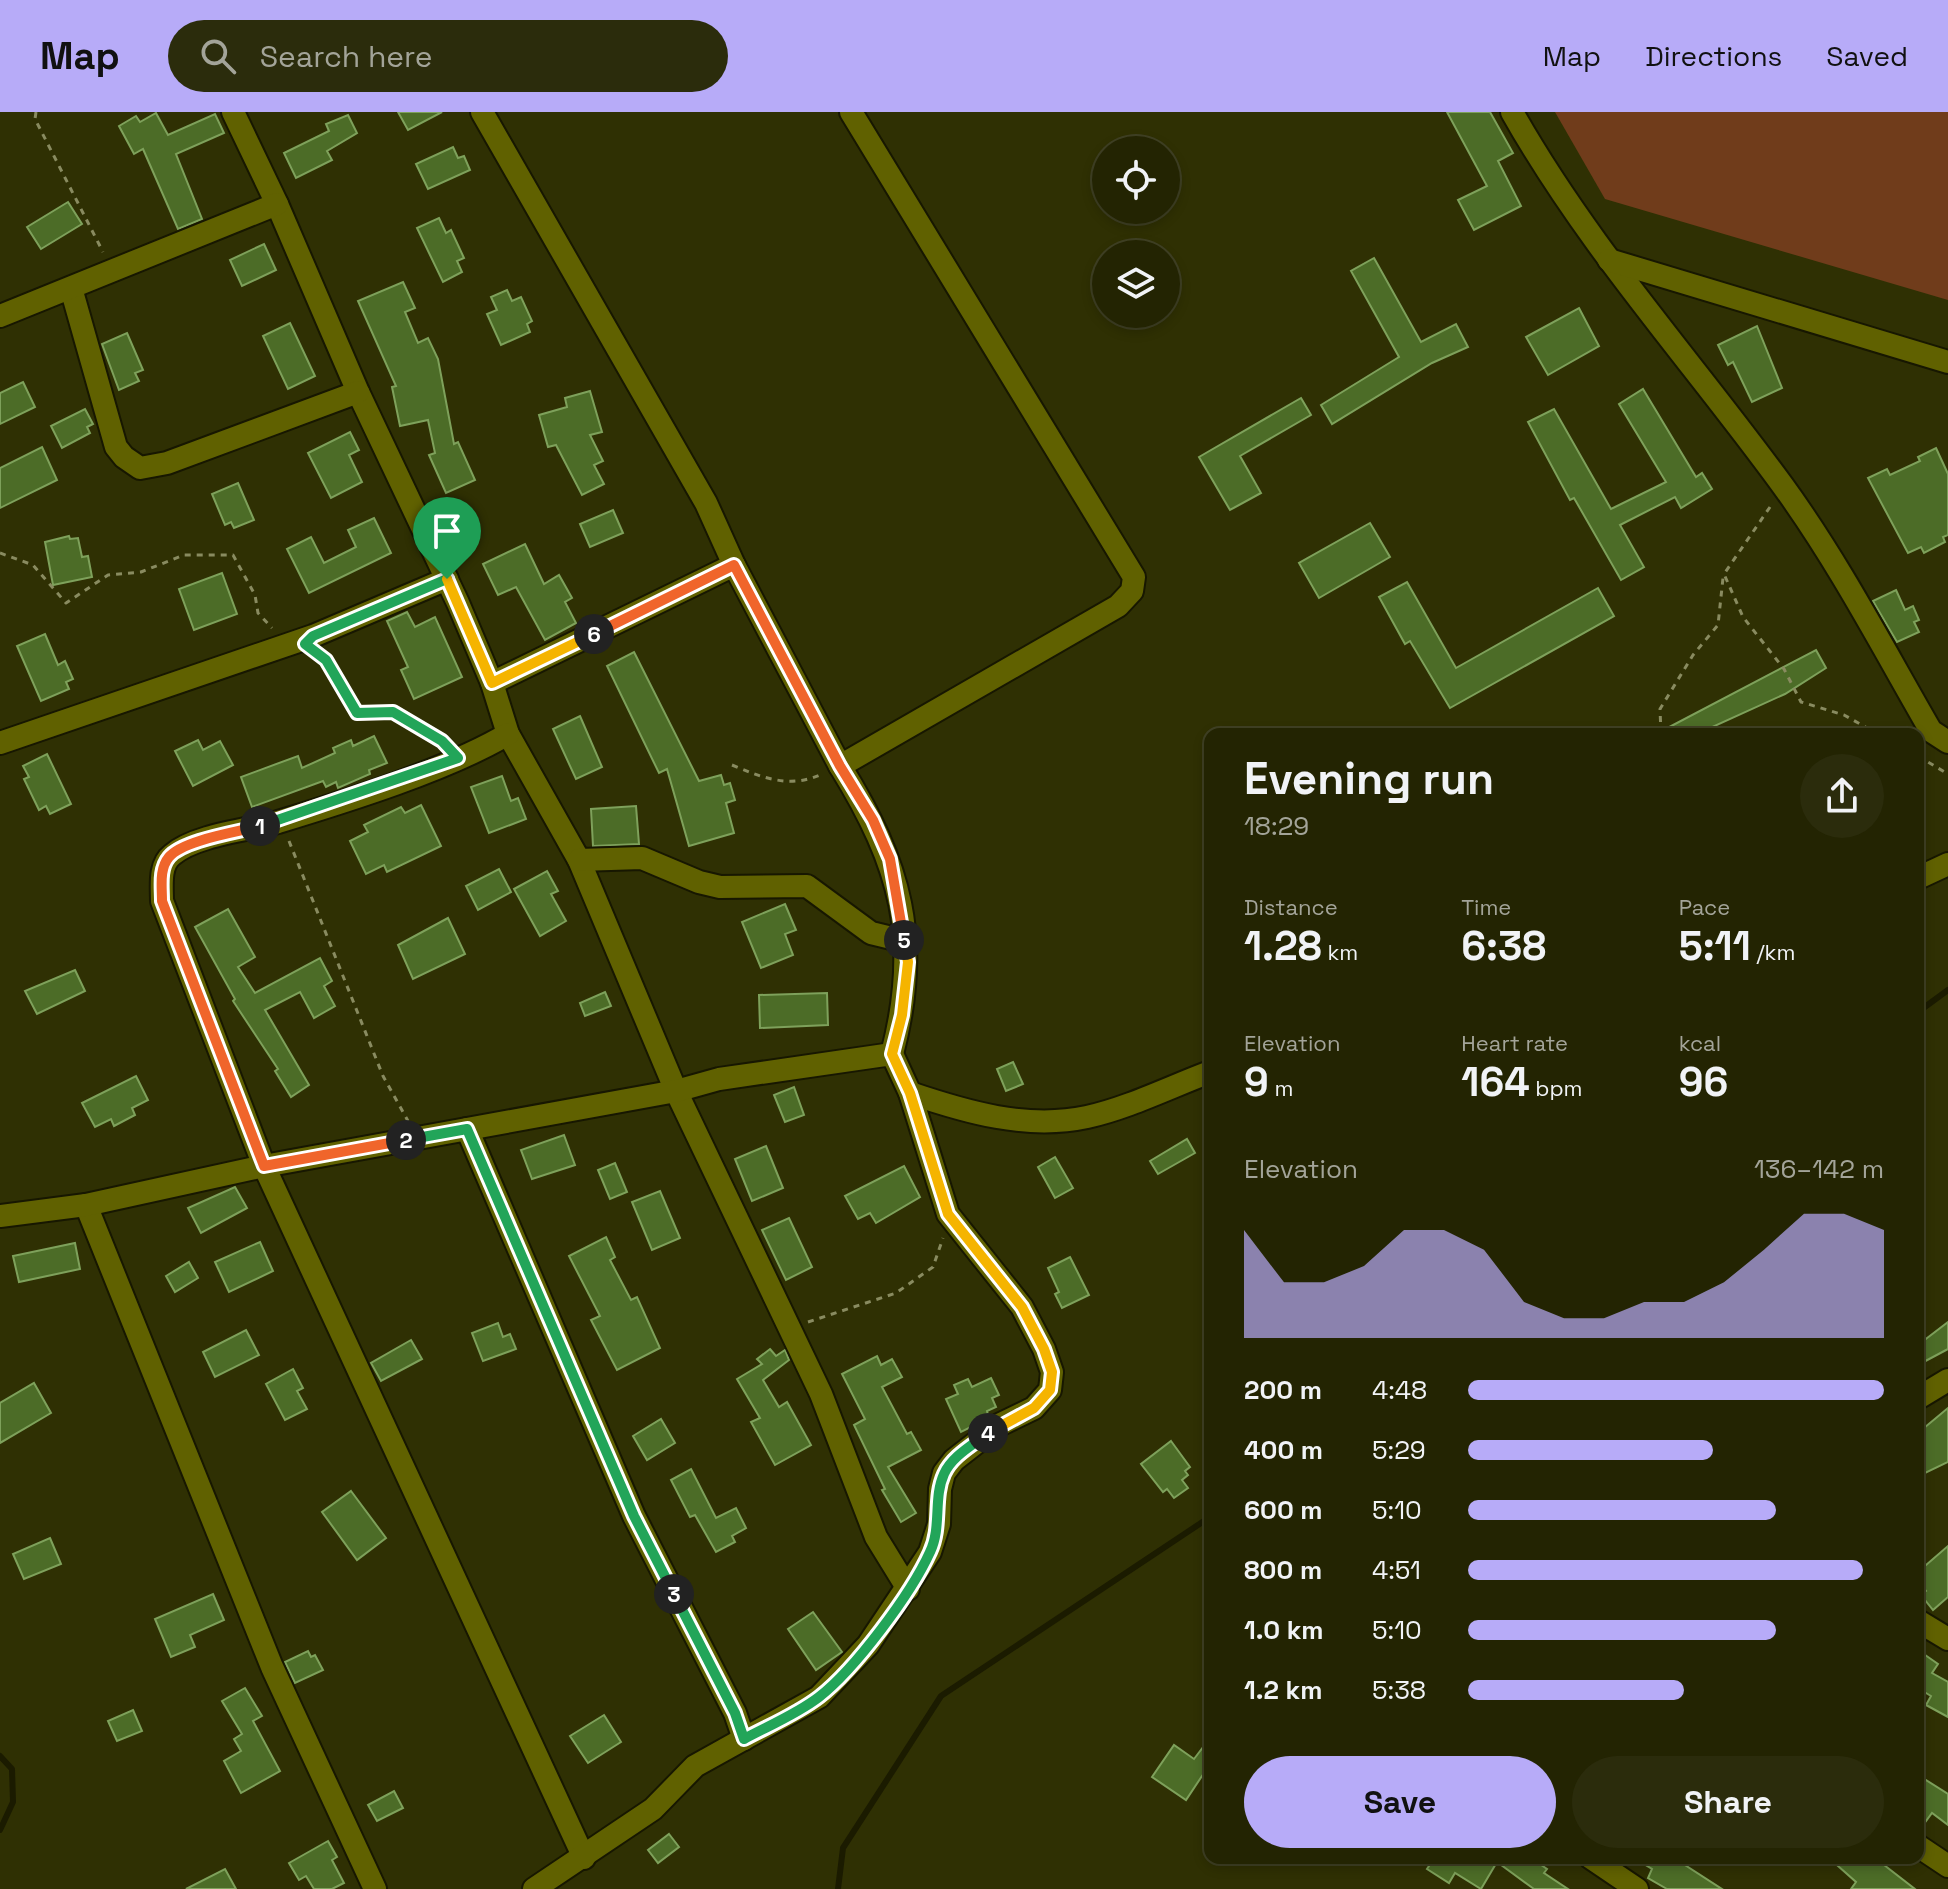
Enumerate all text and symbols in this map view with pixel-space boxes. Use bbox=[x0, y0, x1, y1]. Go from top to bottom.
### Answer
search box bbox=[168, 20, 728, 92]
text: Map bbox=[40, 32, 120, 80]
icon: search bbox=[196, 34, 240, 78]
text: Search here bbox=[260, 37, 433, 76]
text: Map bbox=[1543, 38, 1601, 74]
text: Directions bbox=[1645, 38, 1782, 74]
text: Saved bbox=[1826, 38, 1908, 74]
map controls bbox=[1092, 136, 1180, 328]
button: locate bbox=[1092, 136, 1180, 224]
button: layers bbox=[1092, 240, 1180, 328]
pin bbox=[413, 497, 481, 579]
icon: arrive bbox=[425, 509, 469, 553]
pin: 6 bbox=[574, 614, 614, 654]
text: 6 bbox=[587, 620, 601, 648]
text: Evening run bbox=[1244, 751, 1494, 807]
button: share bbox=[1800, 754, 1884, 838]
pin: 1 bbox=[240, 806, 280, 846]
text: 18:29 bbox=[1244, 809, 1309, 843]
text: 1 bbox=[255, 812, 265, 840]
text: Distance bbox=[1244, 893, 1338, 921]
text: Time bbox=[1461, 893, 1511, 921]
text: Pace bbox=[1679, 893, 1730, 921]
pin: 5 bbox=[884, 920, 924, 960]
text: 1.28 bbox=[1244, 921, 1322, 972]
text: 6:38 bbox=[1461, 921, 1546, 972]
text: 5:11 bbox=[1679, 921, 1751, 972]
text: 5 bbox=[897, 926, 911, 954]
text: km bbox=[1322, 938, 1358, 966]
text: /km bbox=[1751, 938, 1795, 966]
text: Elevation bbox=[1244, 1029, 1340, 1057]
text: Heart rate bbox=[1461, 1029, 1568, 1057]
text: kcal bbox=[1679, 1029, 1721, 1057]
text: 9 bbox=[1244, 1057, 1269, 1108]
text: 164 bbox=[1461, 1057, 1530, 1108]
text: 96 bbox=[1679, 1057, 1728, 1108]
text: m bbox=[1269, 1074, 1293, 1102]
text: bpm bbox=[1530, 1074, 1583, 1102]
pin: 2 bbox=[386, 1120, 426, 1160]
text: 2 bbox=[399, 1126, 413, 1154]
text: Elevation bbox=[1244, 1152, 1358, 1186]
text: 136–142 m bbox=[1754, 1152, 1884, 1186]
text: 200 m bbox=[1244, 1373, 1322, 1407]
text: 4:48 bbox=[1372, 1373, 1427, 1407]
pin: 4 bbox=[968, 1413, 1008, 1453]
text: 4 bbox=[981, 1419, 995, 1447]
text: 400 m bbox=[1244, 1433, 1323, 1467]
text: 5:29 bbox=[1372, 1433, 1426, 1467]
text: 600 m bbox=[1244, 1493, 1323, 1527]
text: 5:10 bbox=[1372, 1493, 1422, 1527]
text: 800 m bbox=[1244, 1553, 1322, 1587]
text: 4:51 bbox=[1372, 1553, 1421, 1587]
pin: 3 bbox=[654, 1574, 694, 1614]
text: 3 bbox=[667, 1580, 681, 1608]
text: 1.0 km bbox=[1244, 1613, 1324, 1647]
text: 5:10 bbox=[1372, 1613, 1422, 1647]
text: 1.2 km bbox=[1244, 1673, 1322, 1707]
text: 5:38 bbox=[1372, 1673, 1426, 1707]
button: Save bbox=[1244, 1756, 1556, 1848]
button: Share bbox=[1572, 1756, 1884, 1848]

